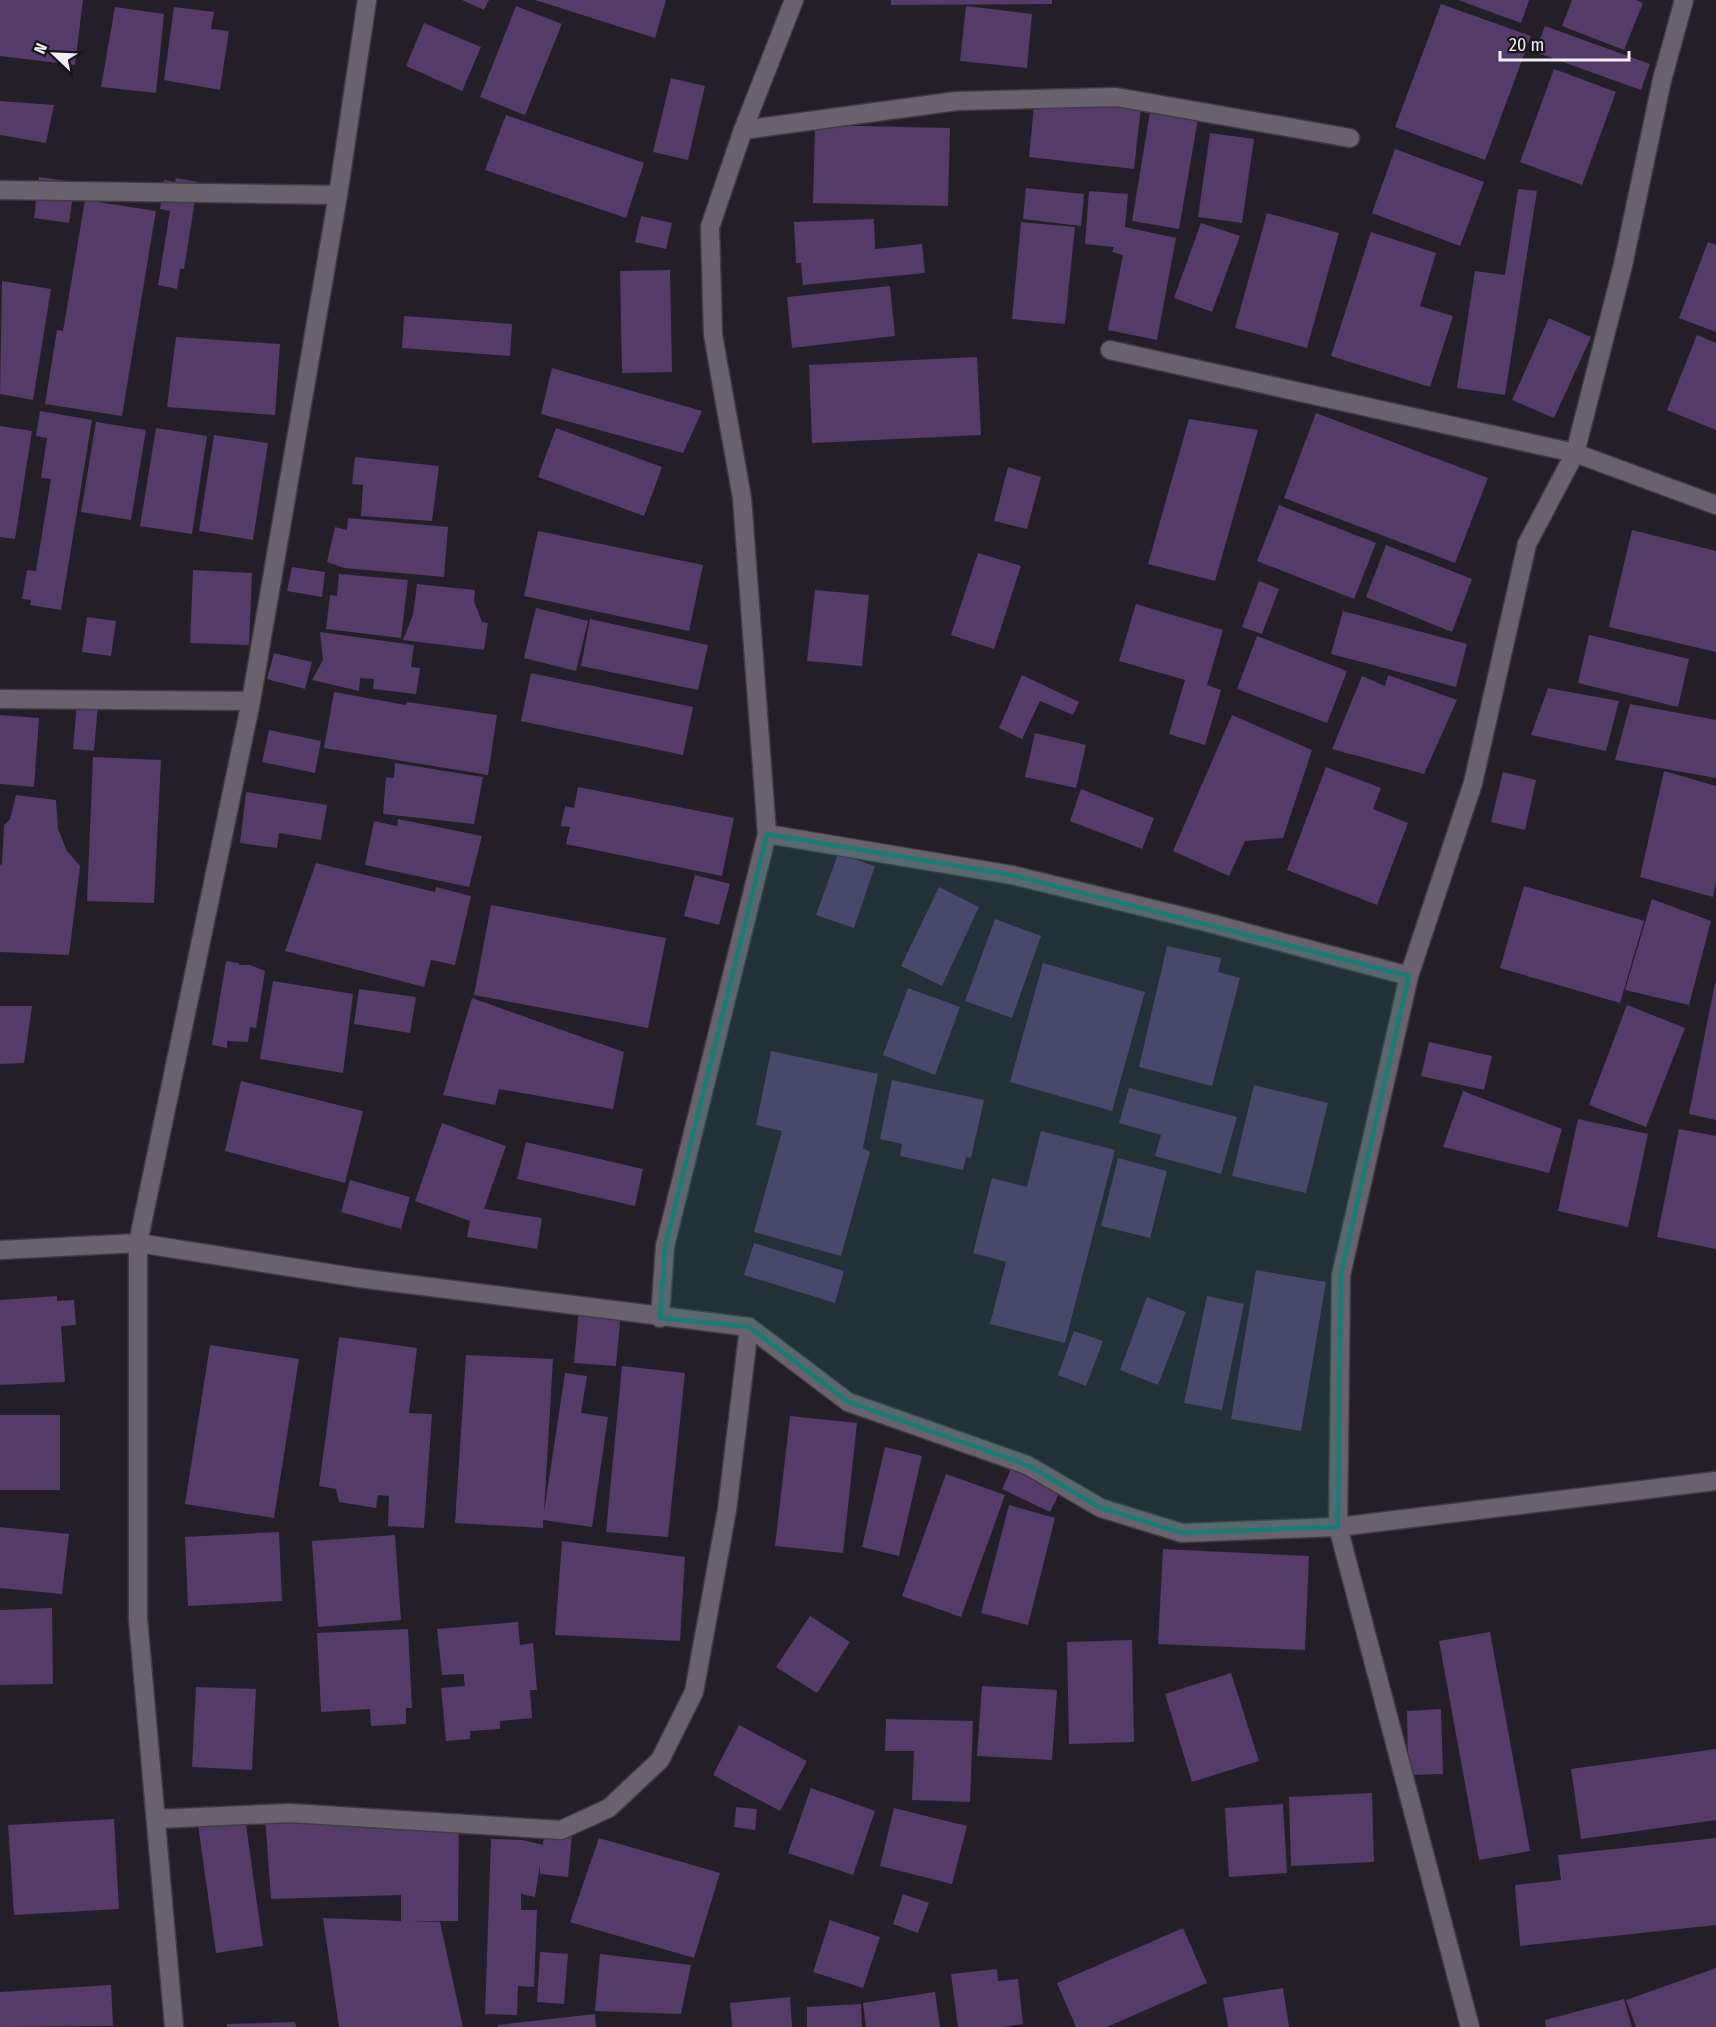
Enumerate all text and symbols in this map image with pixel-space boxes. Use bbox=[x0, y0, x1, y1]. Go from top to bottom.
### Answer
north arrow bbox=[24, 24, 84, 84]
scale bar bbox=[1500, 24, 1629, 62]
text: 20 m bbox=[1509, 34, 1544, 56]
text: N bbox=[30, 40, 51, 56]

